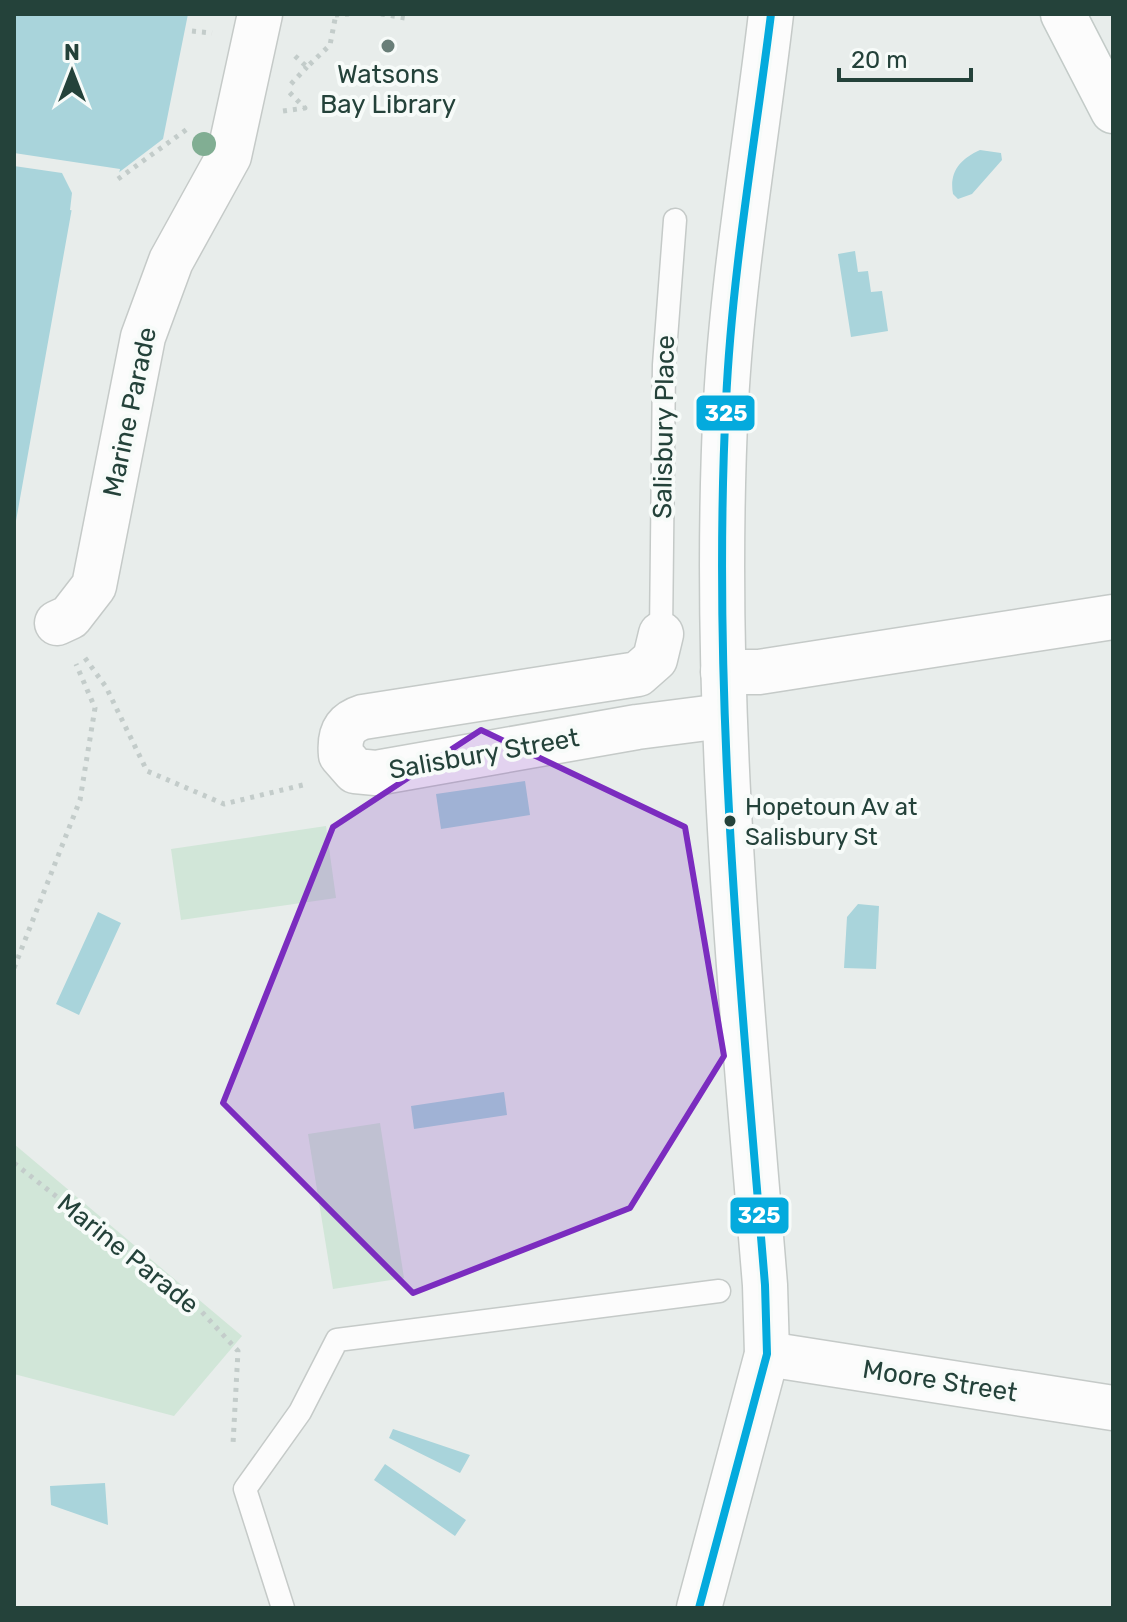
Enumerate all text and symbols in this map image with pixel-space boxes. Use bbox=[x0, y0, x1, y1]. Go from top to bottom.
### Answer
north arrow bbox=[32, 32, 112, 112]
scale bar bbox=[839, 32, 971, 82]
marker: Watsons Bay Library bbox=[379, 37, 397, 55]
text: N bbox=[64, 39, 80, 66]
text: 20 m bbox=[851, 46, 908, 74]
place label: Watsons Bay Library bbox=[320, 59, 456, 120]
street label: Marine Parade bbox=[97, 324, 163, 500]
street label: Salisbury Place bbox=[647, 335, 681, 519]
line badge: 325 bbox=[695, 394, 756, 432]
text: 325 bbox=[704, 400, 748, 427]
street label: Salisbury Street bbox=[386, 722, 582, 786]
place label: Hopetoun Av at Salisbury St bbox=[745, 793, 917, 851]
marker: Hopetoun Av at Salisbury St bbox=[722, 813, 738, 829]
street label: Marine Parade bbox=[51, 1188, 205, 1320]
line badge: 325 bbox=[729, 1196, 790, 1235]
text: 325 bbox=[737, 1202, 781, 1229]
street label: Moore Street bbox=[860, 1353, 1020, 1409]

